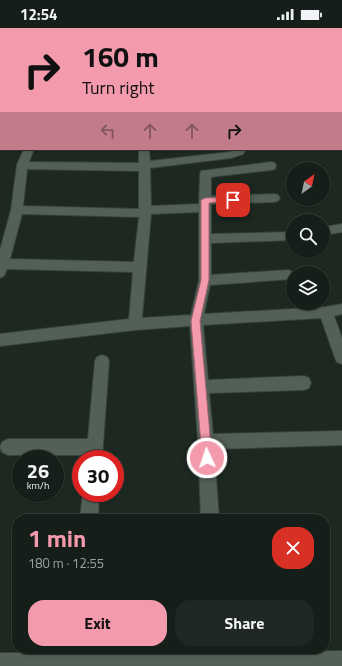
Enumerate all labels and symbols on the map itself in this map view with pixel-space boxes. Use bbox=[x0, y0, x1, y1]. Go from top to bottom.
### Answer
north arrow bbox=[286, 162, 330, 206]
pin bbox=[216, 183, 250, 217]
position arrow bbox=[186, 437, 228, 479]
speed limit sign: 30 bbox=[72, 450, 124, 502]

